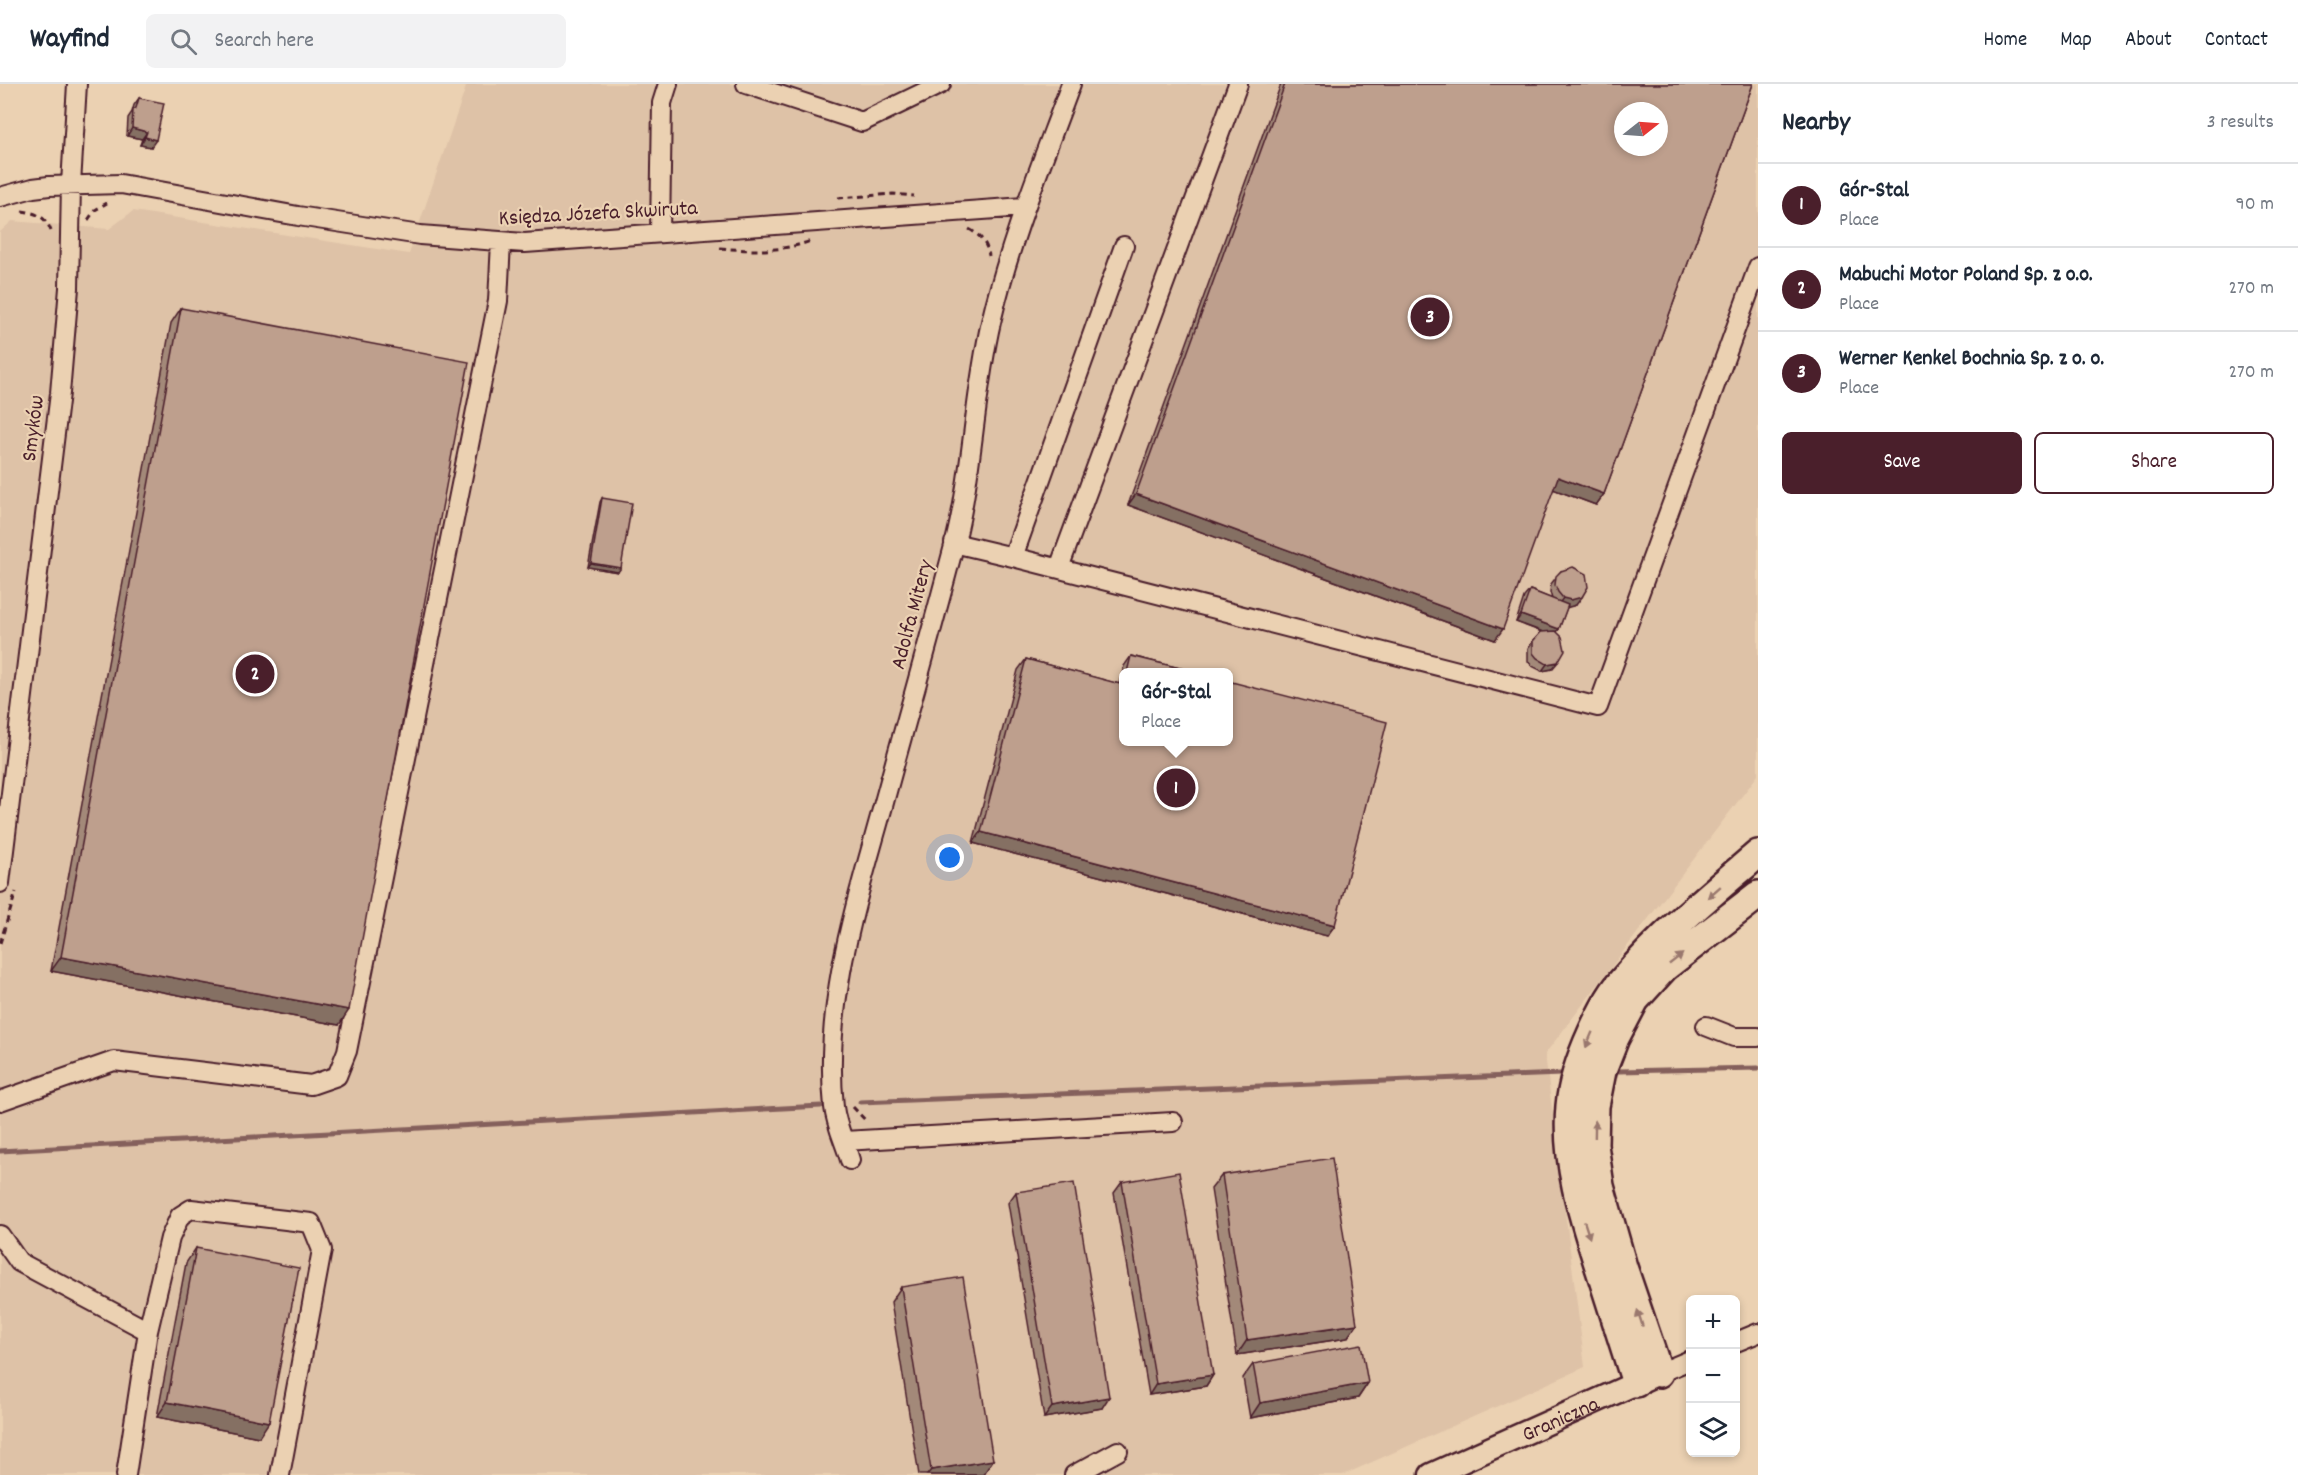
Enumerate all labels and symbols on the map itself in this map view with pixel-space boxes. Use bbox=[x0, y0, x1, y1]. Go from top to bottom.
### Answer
north arrow bbox=[1614, 102, 1668, 156]
street label: Księdza Józefa Skwiruta bbox=[498, 194, 699, 235]
pin: 3 bbox=[1410, 294, 1450, 340]
street label: Smyków bbox=[15, 393, 54, 463]
street label: Adolfa Mitery bbox=[884, 556, 943, 673]
pin: 2 bbox=[236, 652, 274, 696]
pin: 1 bbox=[1156, 766, 1196, 810]
your location bbox=[935, 843, 964, 872]
one-way arrow bbox=[1706, 886, 1722, 899]
one-way arrow bbox=[1668, 953, 1683, 965]
one-way arrow bbox=[1584, 1031, 1594, 1049]
one-way arrow bbox=[1590, 1120, 1599, 1139]
one-way arrow bbox=[1583, 1221, 1592, 1239]
one-way arrow bbox=[1635, 1309, 1644, 1327]
street label: Graniczna bbox=[1518, 1389, 1605, 1451]

